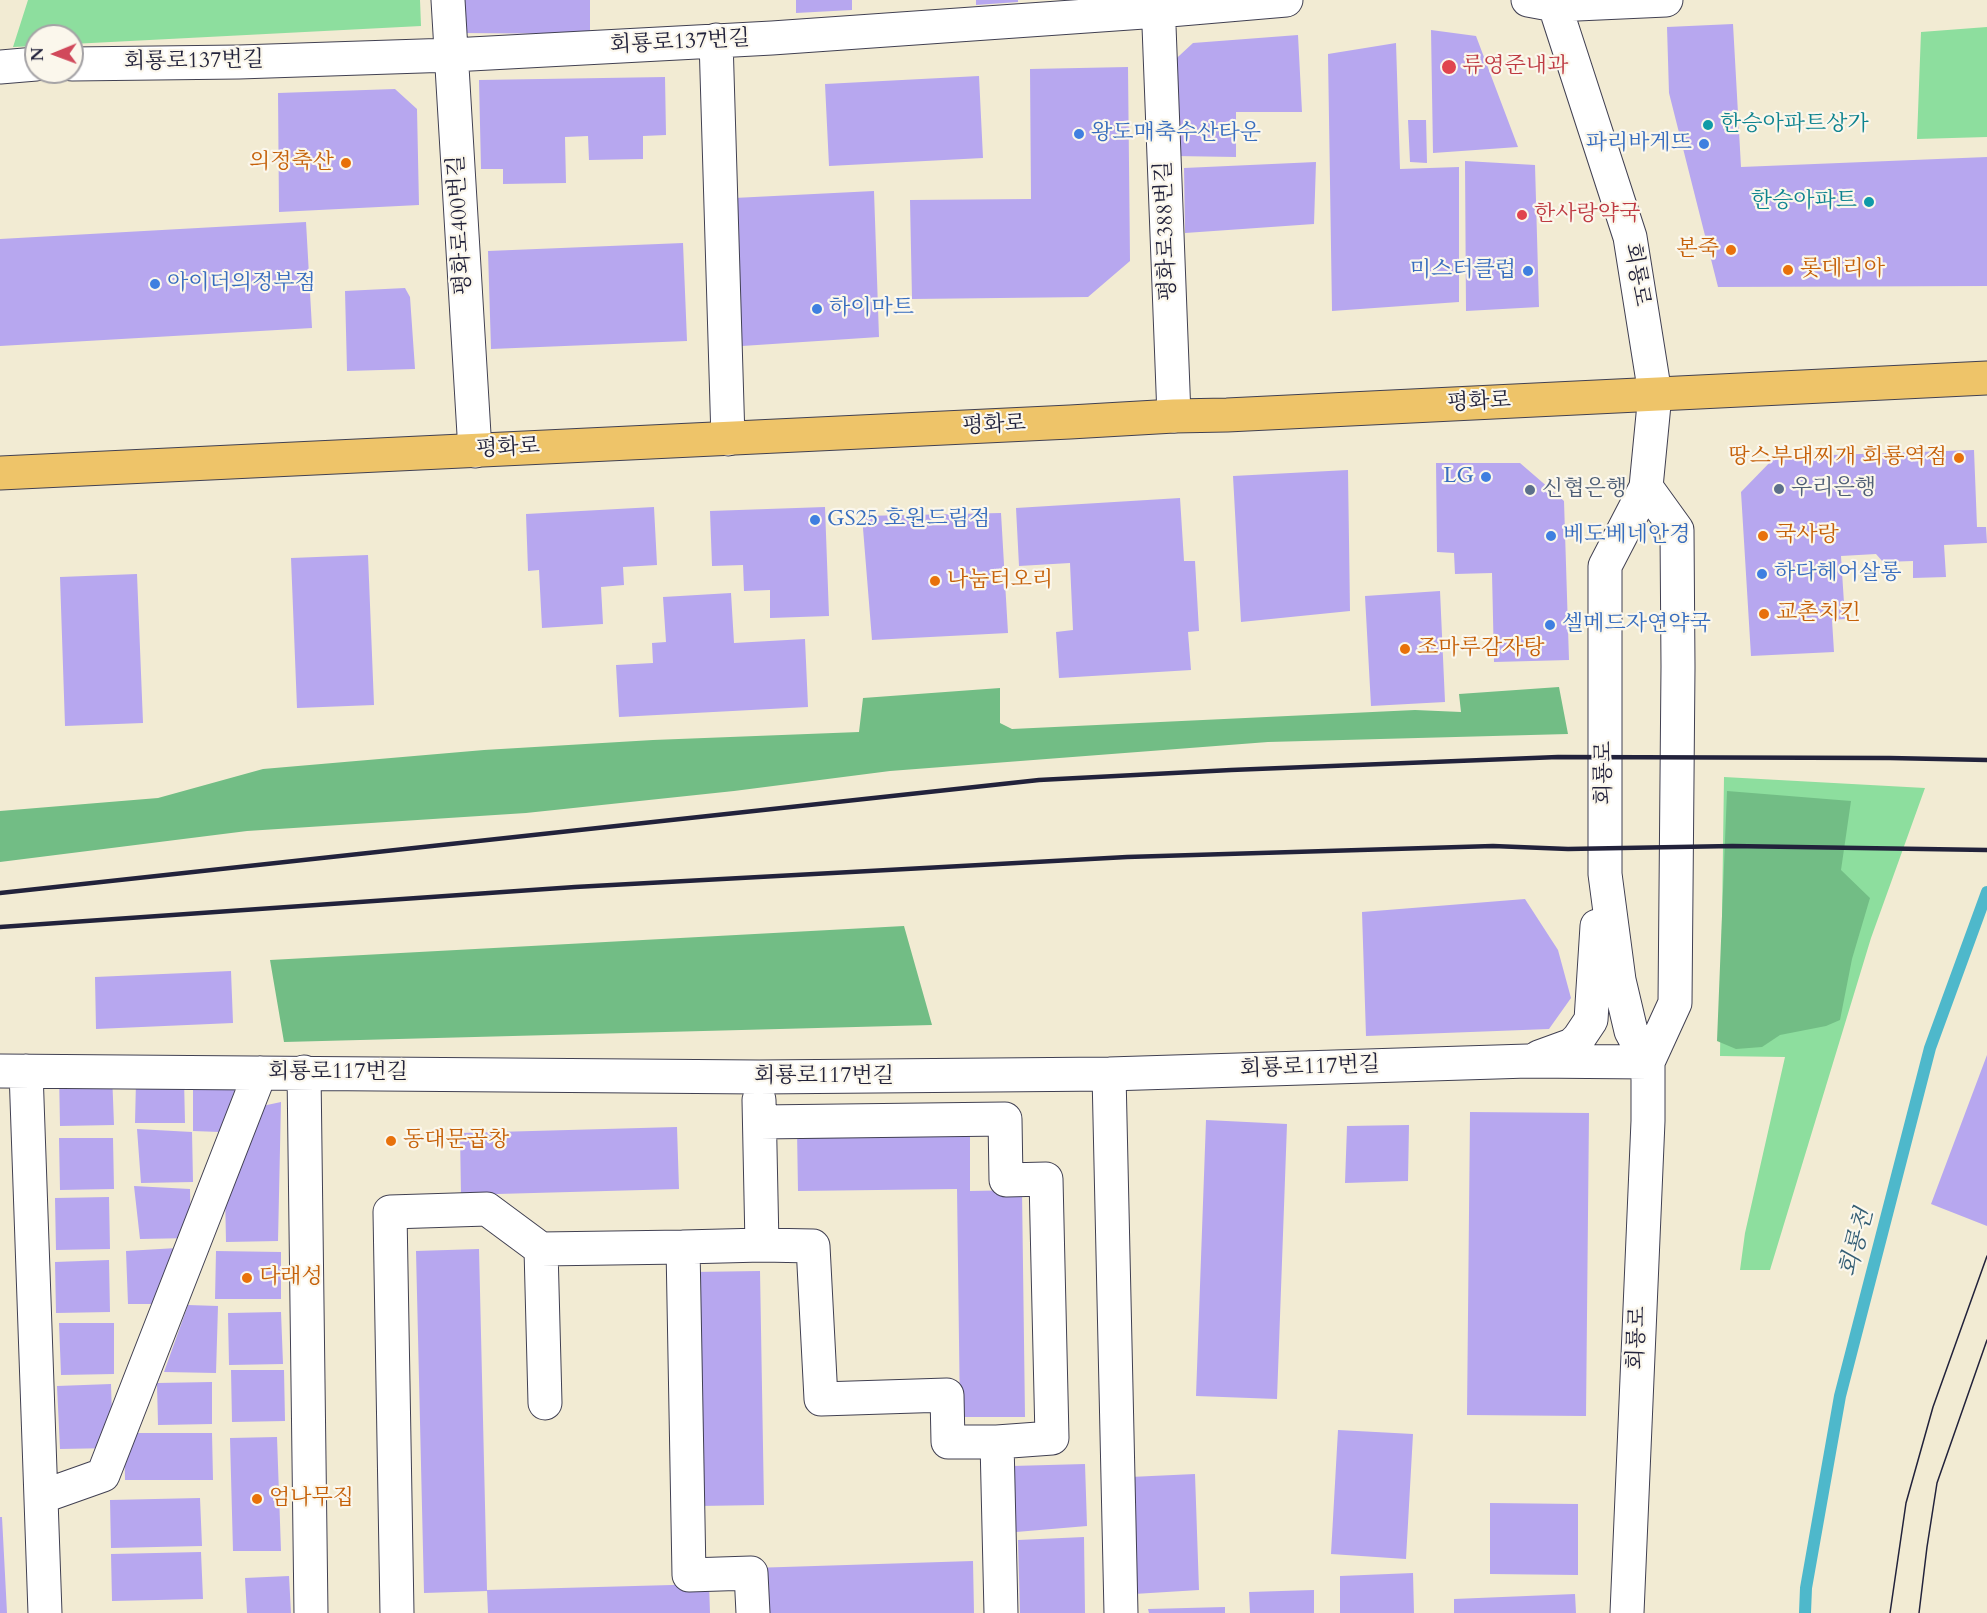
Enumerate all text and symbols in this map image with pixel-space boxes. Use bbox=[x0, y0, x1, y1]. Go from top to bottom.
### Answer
north arrow bbox=[24, 24, 84, 84]
street label: 회룡로137번길 bbox=[609, 26, 751, 60]
text: N bbox=[27, 47, 49, 61]
street label: 회룡로137번길 bbox=[124, 48, 264, 76]
place label: 류영준내과 bbox=[1462, 54, 1568, 80]
marker: 류영준내과 bbox=[1440, 58, 1458, 76]
place label: 한승아파트상가 bbox=[1720, 112, 1869, 138]
marker: 한승아파트상가 bbox=[1701, 118, 1715, 132]
place label: 왕도매축수산타운 bbox=[1091, 121, 1261, 147]
marker: 왕도매축수산타운 bbox=[1072, 127, 1086, 141]
place label: 파리바게뜨 bbox=[1586, 131, 1692, 157]
marker: 파리바게뜨 bbox=[1697, 137, 1711, 151]
place label: 의정축산 bbox=[249, 150, 334, 176]
street label: 평화로400번길 bbox=[444, 154, 478, 296]
marker: 의정축산 bbox=[339, 156, 353, 170]
street label: 평화로388번길 bbox=[1151, 161, 1183, 301]
place label: 한승아파트 bbox=[1751, 189, 1857, 215]
marker: 한승아파트 bbox=[1862, 195, 1876, 209]
place label: 한사랑약국 bbox=[1534, 202, 1640, 228]
marker: 한사랑약국 bbox=[1515, 208, 1529, 222]
place label: 본죽 bbox=[1676, 237, 1719, 263]
street label: 회룡로 bbox=[1617, 241, 1655, 309]
marker: 본죽 bbox=[1724, 243, 1738, 257]
place label: 롯데리아 bbox=[1800, 257, 1885, 283]
place label: 미스터클럽 bbox=[1410, 258, 1516, 284]
marker: 롯데리아 bbox=[1781, 263, 1795, 277]
marker: 미스터클럽 bbox=[1521, 264, 1535, 278]
place label: 아이더의정부점 bbox=[167, 271, 316, 297]
marker: 아이더의정부점 bbox=[148, 277, 162, 291]
place label: 하이마트 bbox=[829, 296, 914, 322]
marker: 하이마트 bbox=[810, 302, 824, 316]
street label: 평화로 bbox=[1446, 388, 1512, 418]
street label: 평화로 bbox=[961, 411, 1027, 441]
street label: 평화로 bbox=[475, 434, 541, 464]
place label: 땅스부대찌개 회룡역점 bbox=[1729, 445, 1947, 471]
marker: 땅스부대찌개 회룡역점 bbox=[1952, 451, 1966, 465]
place label: LG bbox=[1443, 464, 1474, 490]
marker: LG bbox=[1479, 470, 1493, 484]
place label: 우리은행 bbox=[1791, 476, 1876, 502]
place label: 신협은행 bbox=[1542, 477, 1627, 503]
marker: 우리은행 bbox=[1772, 482, 1786, 496]
marker: 신협은행 bbox=[1523, 483, 1537, 497]
place label: GS25 호원드림점 bbox=[827, 507, 990, 533]
marker: GS25 호원드림점 bbox=[808, 513, 822, 527]
place label: 베도베네안경 bbox=[1563, 523, 1691, 549]
place label: 국사랑 bbox=[1775, 523, 1839, 549]
marker: 베도베네안경 bbox=[1544, 529, 1558, 543]
marker: 국사랑 bbox=[1756, 529, 1770, 543]
place label: 하다헤어살롱 bbox=[1774, 561, 1902, 587]
marker: 하다헤어살롱 bbox=[1755, 567, 1769, 581]
place label: 나눔터오리 bbox=[947, 568, 1053, 594]
marker: 나눔터오리 bbox=[928, 574, 942, 588]
place label: 교촌치킨 bbox=[1776, 601, 1861, 627]
marker: 교촌치킨 bbox=[1757, 607, 1771, 621]
place label: 셀메드자연약국 bbox=[1562, 612, 1711, 638]
marker: 셀메드자연약국 bbox=[1543, 618, 1557, 632]
place label: 조마루감자탕 bbox=[1417, 636, 1545, 662]
marker: 조마루감자탕 bbox=[1398, 642, 1412, 656]
street label: 회룡로 bbox=[1592, 741, 1618, 805]
street label: 회룡로117번길 bbox=[1240, 1052, 1380, 1084]
street label: 회룡로117번길 bbox=[268, 1060, 408, 1086]
street label: 회룡로117번길 bbox=[754, 1064, 894, 1090]
place label: 동대문곱창 bbox=[403, 1128, 509, 1154]
marker: 동대문곱창 bbox=[384, 1134, 398, 1148]
water label: 회룡천 bbox=[1835, 1206, 1881, 1280]
place label: 다래성 bbox=[259, 1265, 323, 1291]
marker: 다래성 bbox=[240, 1271, 254, 1285]
street label: 회룡로 bbox=[1624, 1306, 1652, 1370]
place label: 엄나무집 bbox=[269, 1486, 354, 1512]
marker: 엄나무집 bbox=[250, 1492, 264, 1506]

